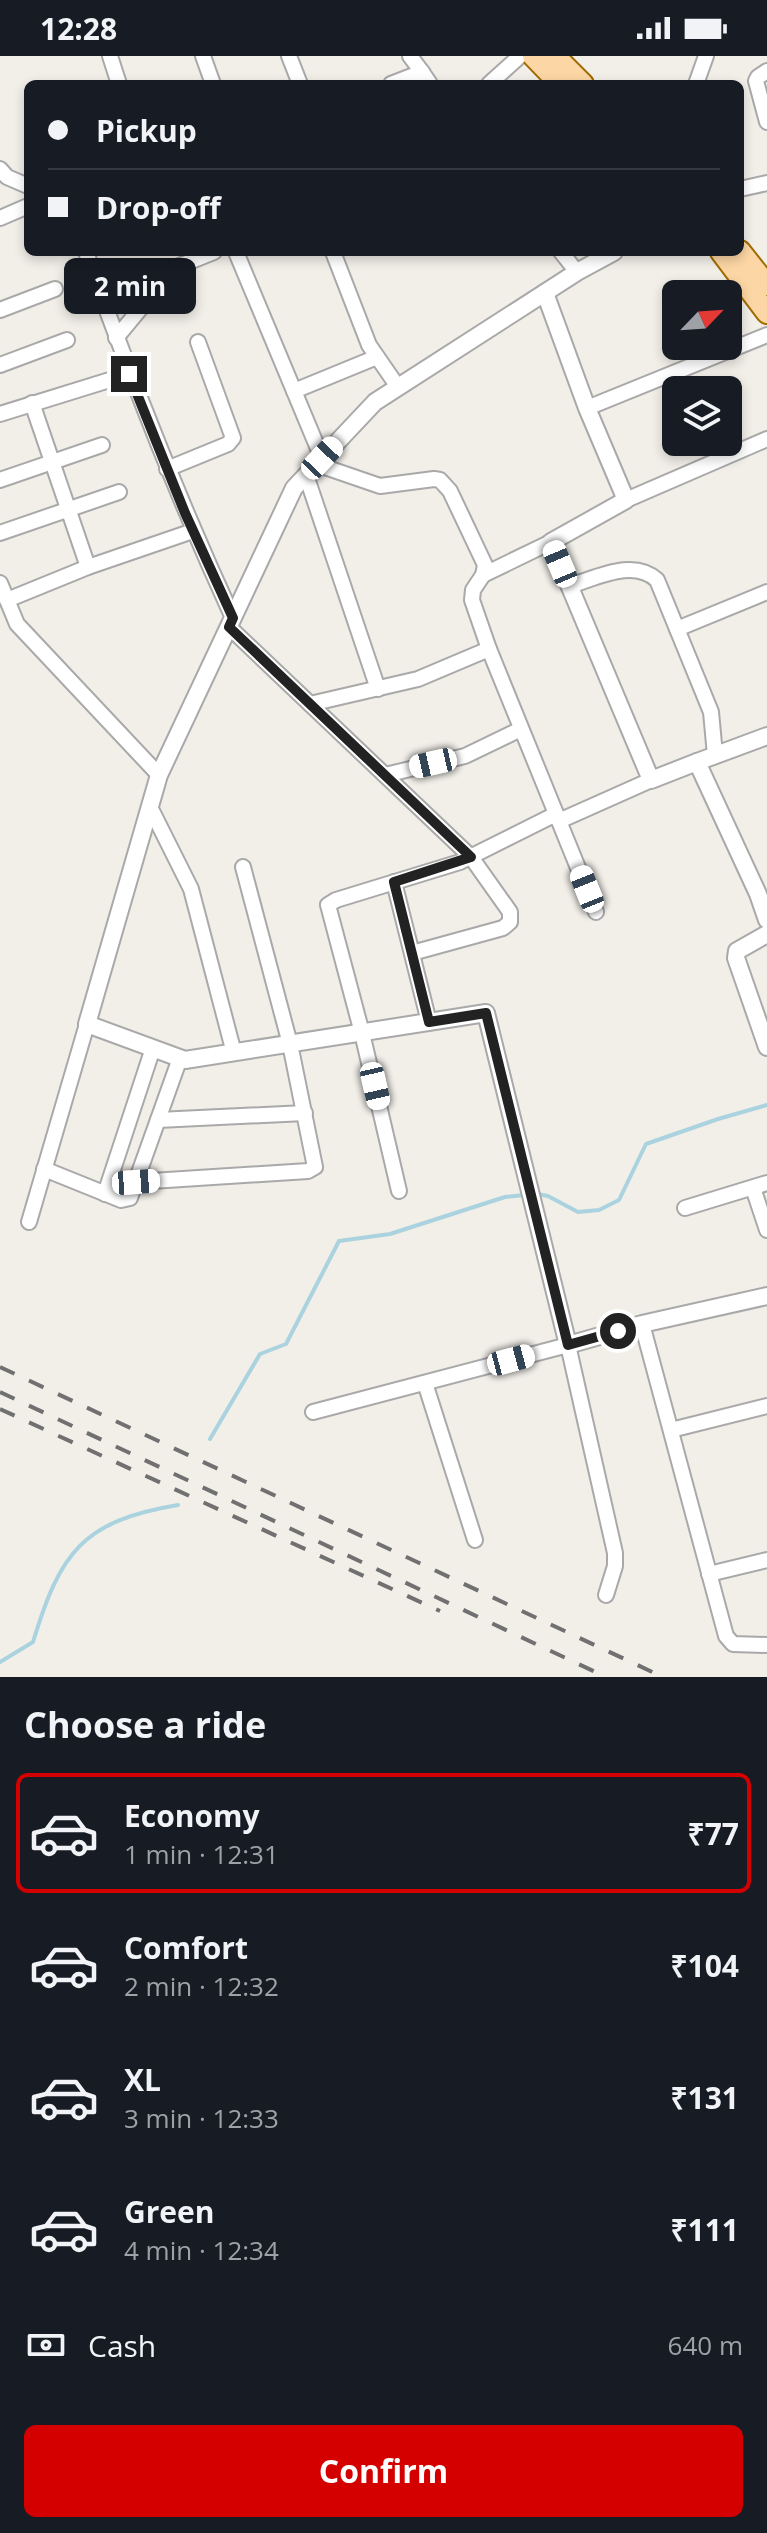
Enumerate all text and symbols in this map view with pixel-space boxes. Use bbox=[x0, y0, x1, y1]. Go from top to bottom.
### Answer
text: 12:28 bbox=[40, 8, 117, 49]
text: Pickup bbox=[96, 110, 197, 151]
text: Drop-off bbox=[96, 187, 221, 228]
callout: 2 min bbox=[63, 258, 195, 314]
text: 2 min bbox=[94, 268, 166, 304]
north arrow bbox=[662, 280, 742, 360]
map controls bbox=[662, 280, 742, 456]
route end bbox=[111, 356, 147, 392]
button: layers bbox=[662, 376, 742, 456]
car bbox=[297, 432, 347, 484]
car bbox=[540, 537, 580, 591]
car bbox=[407, 746, 459, 780]
car bbox=[567, 862, 607, 916]
car bbox=[358, 1060, 392, 1112]
car bbox=[111, 1168, 161, 1196]
route start bbox=[600, 1313, 636, 1349]
car bbox=[485, 1342, 537, 1378]
text: Choose a ride bbox=[24, 1700, 266, 1749]
text: Economy bbox=[124, 1795, 260, 1836]
icon: car bbox=[28, 1797, 100, 1869]
text: ₹77 bbox=[688, 1813, 739, 1854]
text: 1 min · 12:31 bbox=[124, 1836, 279, 1872]
text: Comfort bbox=[124, 1927, 248, 1968]
icon: car bbox=[28, 1929, 100, 2001]
text: ₹104 bbox=[670, 1945, 739, 1986]
text: 2 min · 12:32 bbox=[124, 1968, 279, 2004]
text: XL bbox=[124, 2059, 161, 2100]
icon: car bbox=[28, 2061, 100, 2133]
text: ₹131 bbox=[670, 2077, 739, 2118]
text: 3 min · 12:33 bbox=[124, 2100, 279, 2136]
text: Green bbox=[124, 2191, 215, 2232]
icon: car bbox=[28, 2193, 100, 2265]
text: ₹111 bbox=[670, 2209, 739, 2250]
text: 4 min · 12:34 bbox=[124, 2232, 279, 2268]
icon: cash bbox=[24, 2323, 68, 2367]
text: Cash bbox=[88, 2325, 156, 2366]
text: 640 m bbox=[668, 2327, 743, 2363]
button: Confirm bbox=[24, 2425, 743, 2517]

